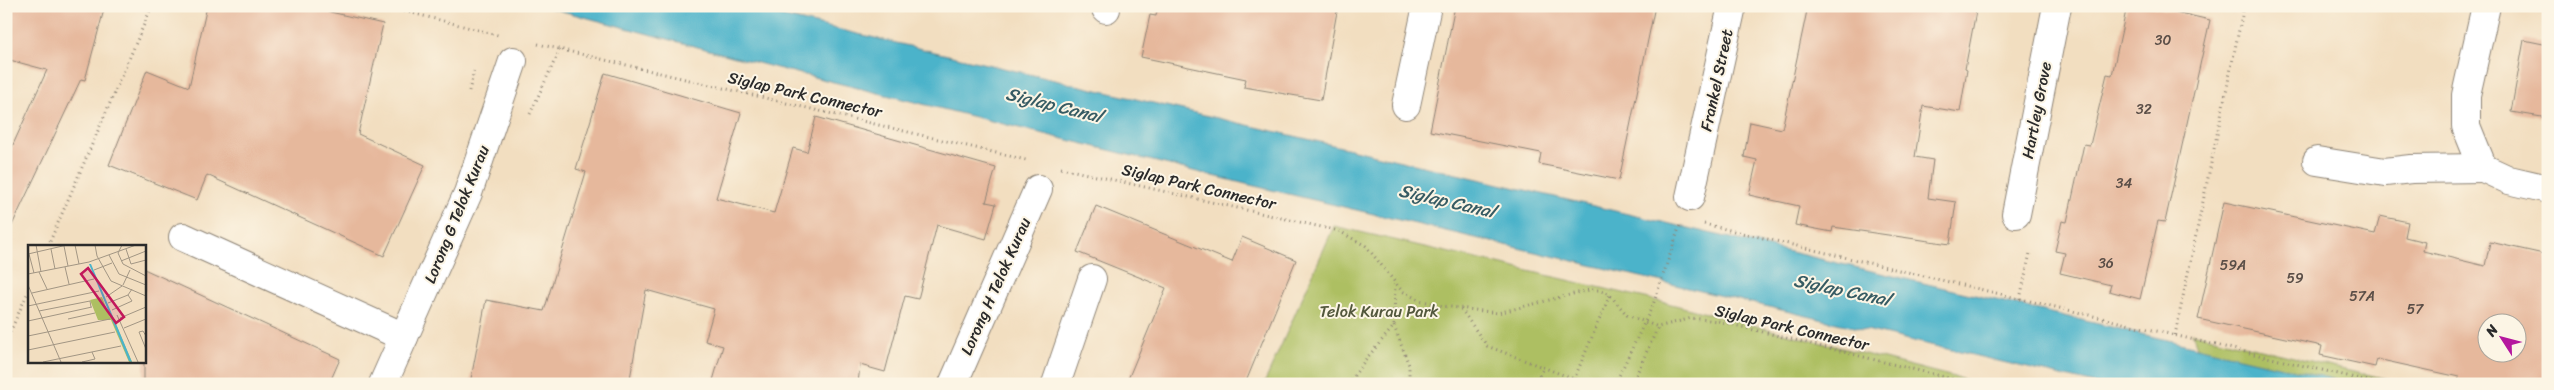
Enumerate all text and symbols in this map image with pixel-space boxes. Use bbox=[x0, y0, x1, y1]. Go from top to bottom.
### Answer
street label: Frankel Street bbox=[1692, 26, 1741, 134]
house number: 30 bbox=[2155, 28, 2171, 53]
street label: Hartley Grove bbox=[2013, 59, 2060, 161]
street label: Siglap Park Connector bbox=[725, 63, 886, 127]
water label: Siglap Canal bbox=[1003, 78, 1109, 133]
house number: 32 bbox=[2136, 97, 2152, 122]
street label: Lorong G Telok Kurau bbox=[415, 140, 498, 288]
street label: Siglap Park Connector bbox=[1119, 155, 1280, 219]
house number: 34 bbox=[2116, 171, 2132, 196]
water label: Siglap Canal bbox=[1396, 174, 1502, 228]
street label: Lorong H Telok Kurau bbox=[952, 212, 1039, 360]
inset map bbox=[28, 245, 145, 362]
house number: 36 bbox=[2098, 251, 2114, 276]
house number: 59A bbox=[2220, 253, 2246, 278]
water label: Siglap Canal bbox=[1791, 264, 1897, 317]
house number: 59 bbox=[2286, 266, 2304, 291]
house number: 57A bbox=[2349, 284, 2375, 309]
street label: Siglap Park Connector bbox=[1712, 296, 1873, 360]
park label: Telok Kurau Park bbox=[1320, 297, 1439, 326]
house number: 57 bbox=[2407, 297, 2424, 322]
north arrow bbox=[2476, 312, 2526, 362]
text: N bbox=[2478, 319, 2505, 343]

